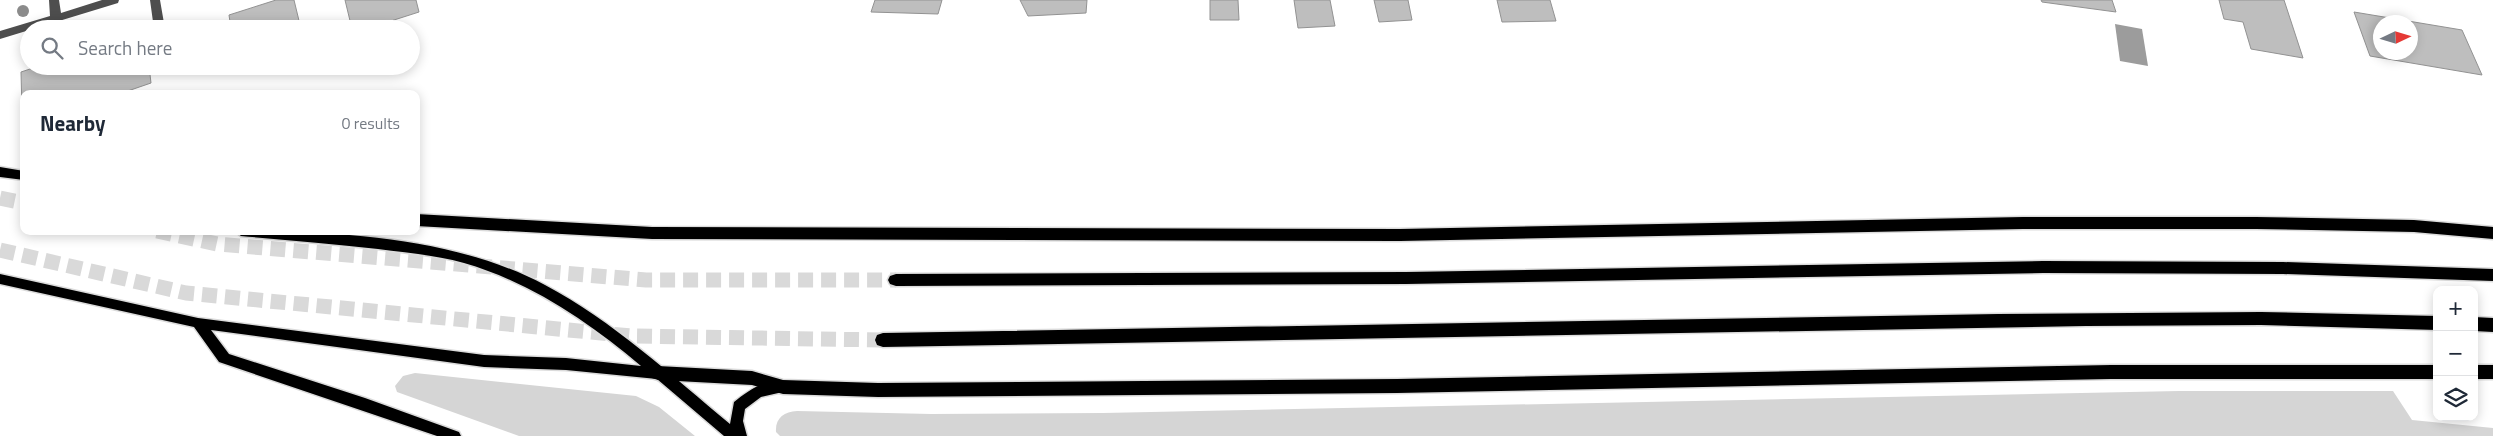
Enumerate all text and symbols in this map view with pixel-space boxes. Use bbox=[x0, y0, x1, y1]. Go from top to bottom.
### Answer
north arrow bbox=[2373, 15, 2418, 60]
search box bbox=[20, 20, 420, 75]
text: Search here bbox=[78, 33, 172, 62]
icon: search bbox=[38, 34, 66, 62]
text: Nearby bbox=[40, 107, 105, 139]
text: 0 results bbox=[341, 111, 400, 135]
map controls bbox=[2433, 286, 2478, 421]
button: + bbox=[2433, 286, 2478, 331]
button: − bbox=[2433, 331, 2478, 376]
button: layers bbox=[2433, 376, 2478, 421]

